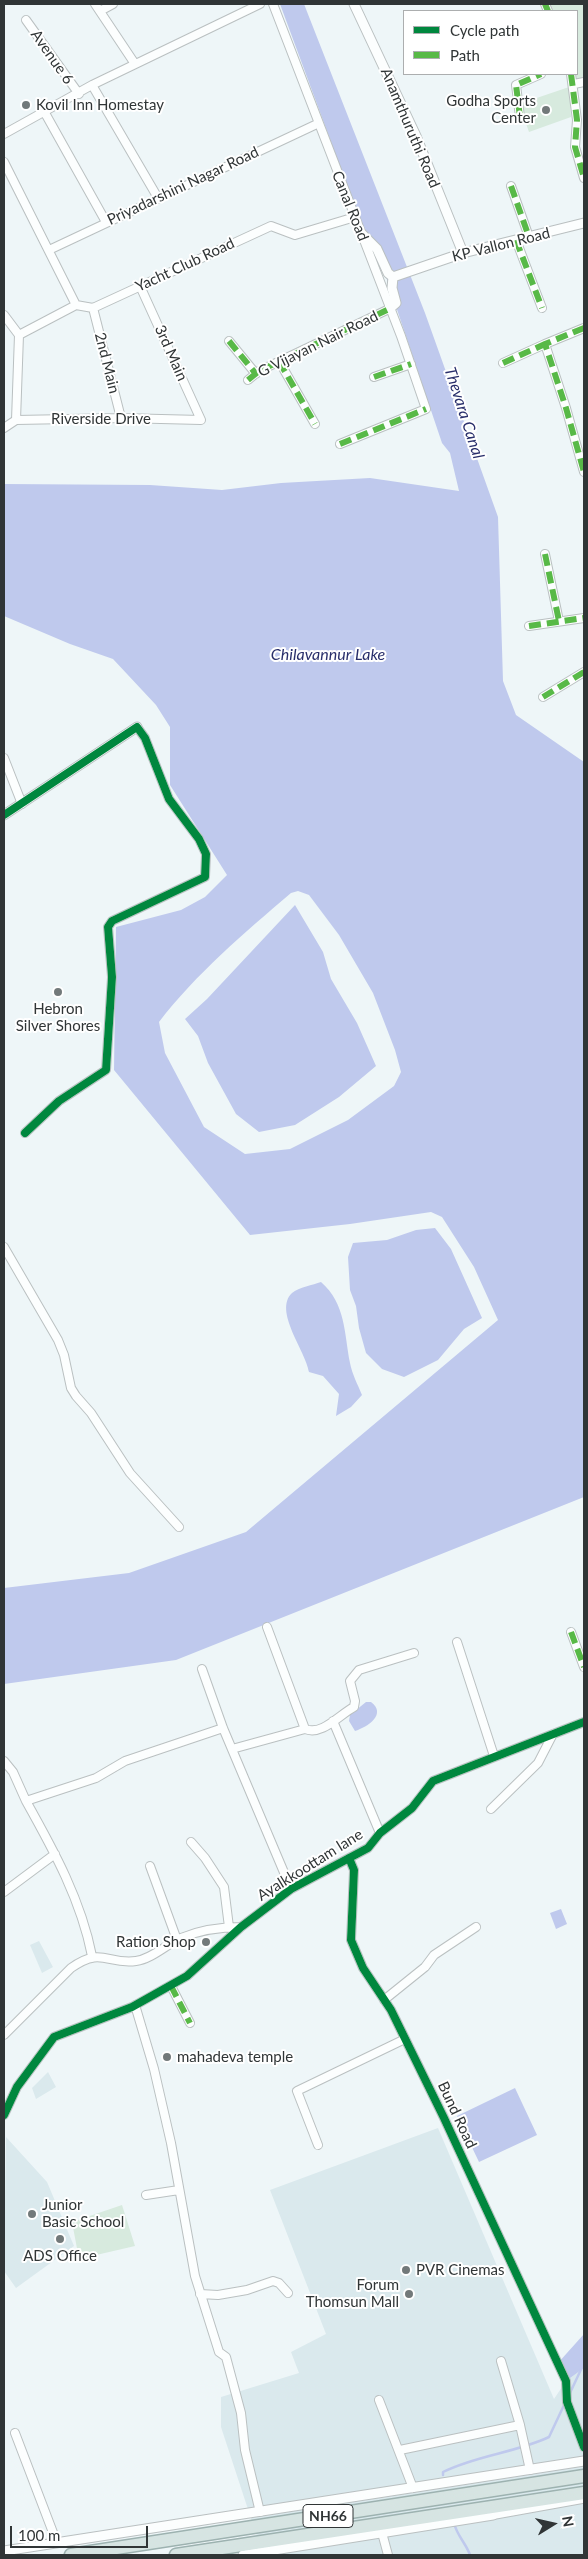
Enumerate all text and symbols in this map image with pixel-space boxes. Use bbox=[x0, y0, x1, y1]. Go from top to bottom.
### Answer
legend bbox=[403, 10, 578, 75]
text: Cycle path bbox=[450, 21, 519, 39]
street label: Avenue 6 bbox=[27, 26, 77, 88]
text: Path bbox=[450, 46, 480, 64]
street label: Anamthuruthi Road bbox=[377, 65, 443, 191]
place label: Godha Sports Center bbox=[446, 92, 536, 127]
place label: Kovil Inn Homestay bbox=[36, 96, 164, 114]
marker: Kovil Inn Homestay bbox=[20, 99, 32, 111]
marker: Godha Sports Center bbox=[540, 104, 552, 116]
street label: Priyadarshini Nagar Road bbox=[104, 143, 262, 229]
street label: Canal Road bbox=[328, 168, 372, 244]
street label: KP Vallon Road bbox=[450, 224, 552, 266]
street label: Yacht Club Road bbox=[133, 234, 237, 296]
street label: G Vijayan Nair Road bbox=[255, 307, 381, 381]
street label: 3rd Main bbox=[151, 322, 191, 384]
street label: 2nd Main bbox=[91, 331, 123, 395]
water label: Thevara Canal bbox=[440, 365, 488, 461]
street label: Riverside Drive bbox=[51, 410, 151, 428]
water label: Chilavannur Lake bbox=[271, 645, 385, 665]
marker: Hebron Silver Shores bbox=[52, 986, 64, 998]
place label: Hebron Silver Shores bbox=[16, 1000, 100, 1035]
street label: Ayalkkoottam lane bbox=[254, 1825, 366, 1905]
place label: Ration Shop bbox=[116, 1933, 196, 1951]
marker: Ration Shop bbox=[200, 1936, 212, 1948]
place label: mahadeva temple bbox=[177, 2048, 293, 2066]
marker: mahadeva temple bbox=[161, 2051, 173, 2063]
street label: Bund Road bbox=[434, 2079, 480, 2151]
place label: Junior Basic School bbox=[42, 2196, 124, 2231]
marker: Junior Basic School bbox=[26, 2208, 38, 2220]
marker: ADS Office bbox=[54, 2233, 66, 2245]
place label: ADS Office bbox=[23, 2247, 97, 2265]
place label: PVR Cinemas bbox=[416, 2261, 504, 2279]
marker: PVR Cinemas bbox=[400, 2264, 412, 2276]
place label: Forum Thomsun Mall bbox=[306, 2276, 399, 2311]
marker: Forum Thomsun Mall bbox=[403, 2288, 415, 2300]
north arrow bbox=[528, 2499, 578, 2549]
road number: NH66 bbox=[303, 2504, 353, 2528]
text: N bbox=[559, 2515, 578, 2528]
scale bar bbox=[12, 2516, 150, 2548]
text: 100 m bbox=[18, 2526, 60, 2544]

